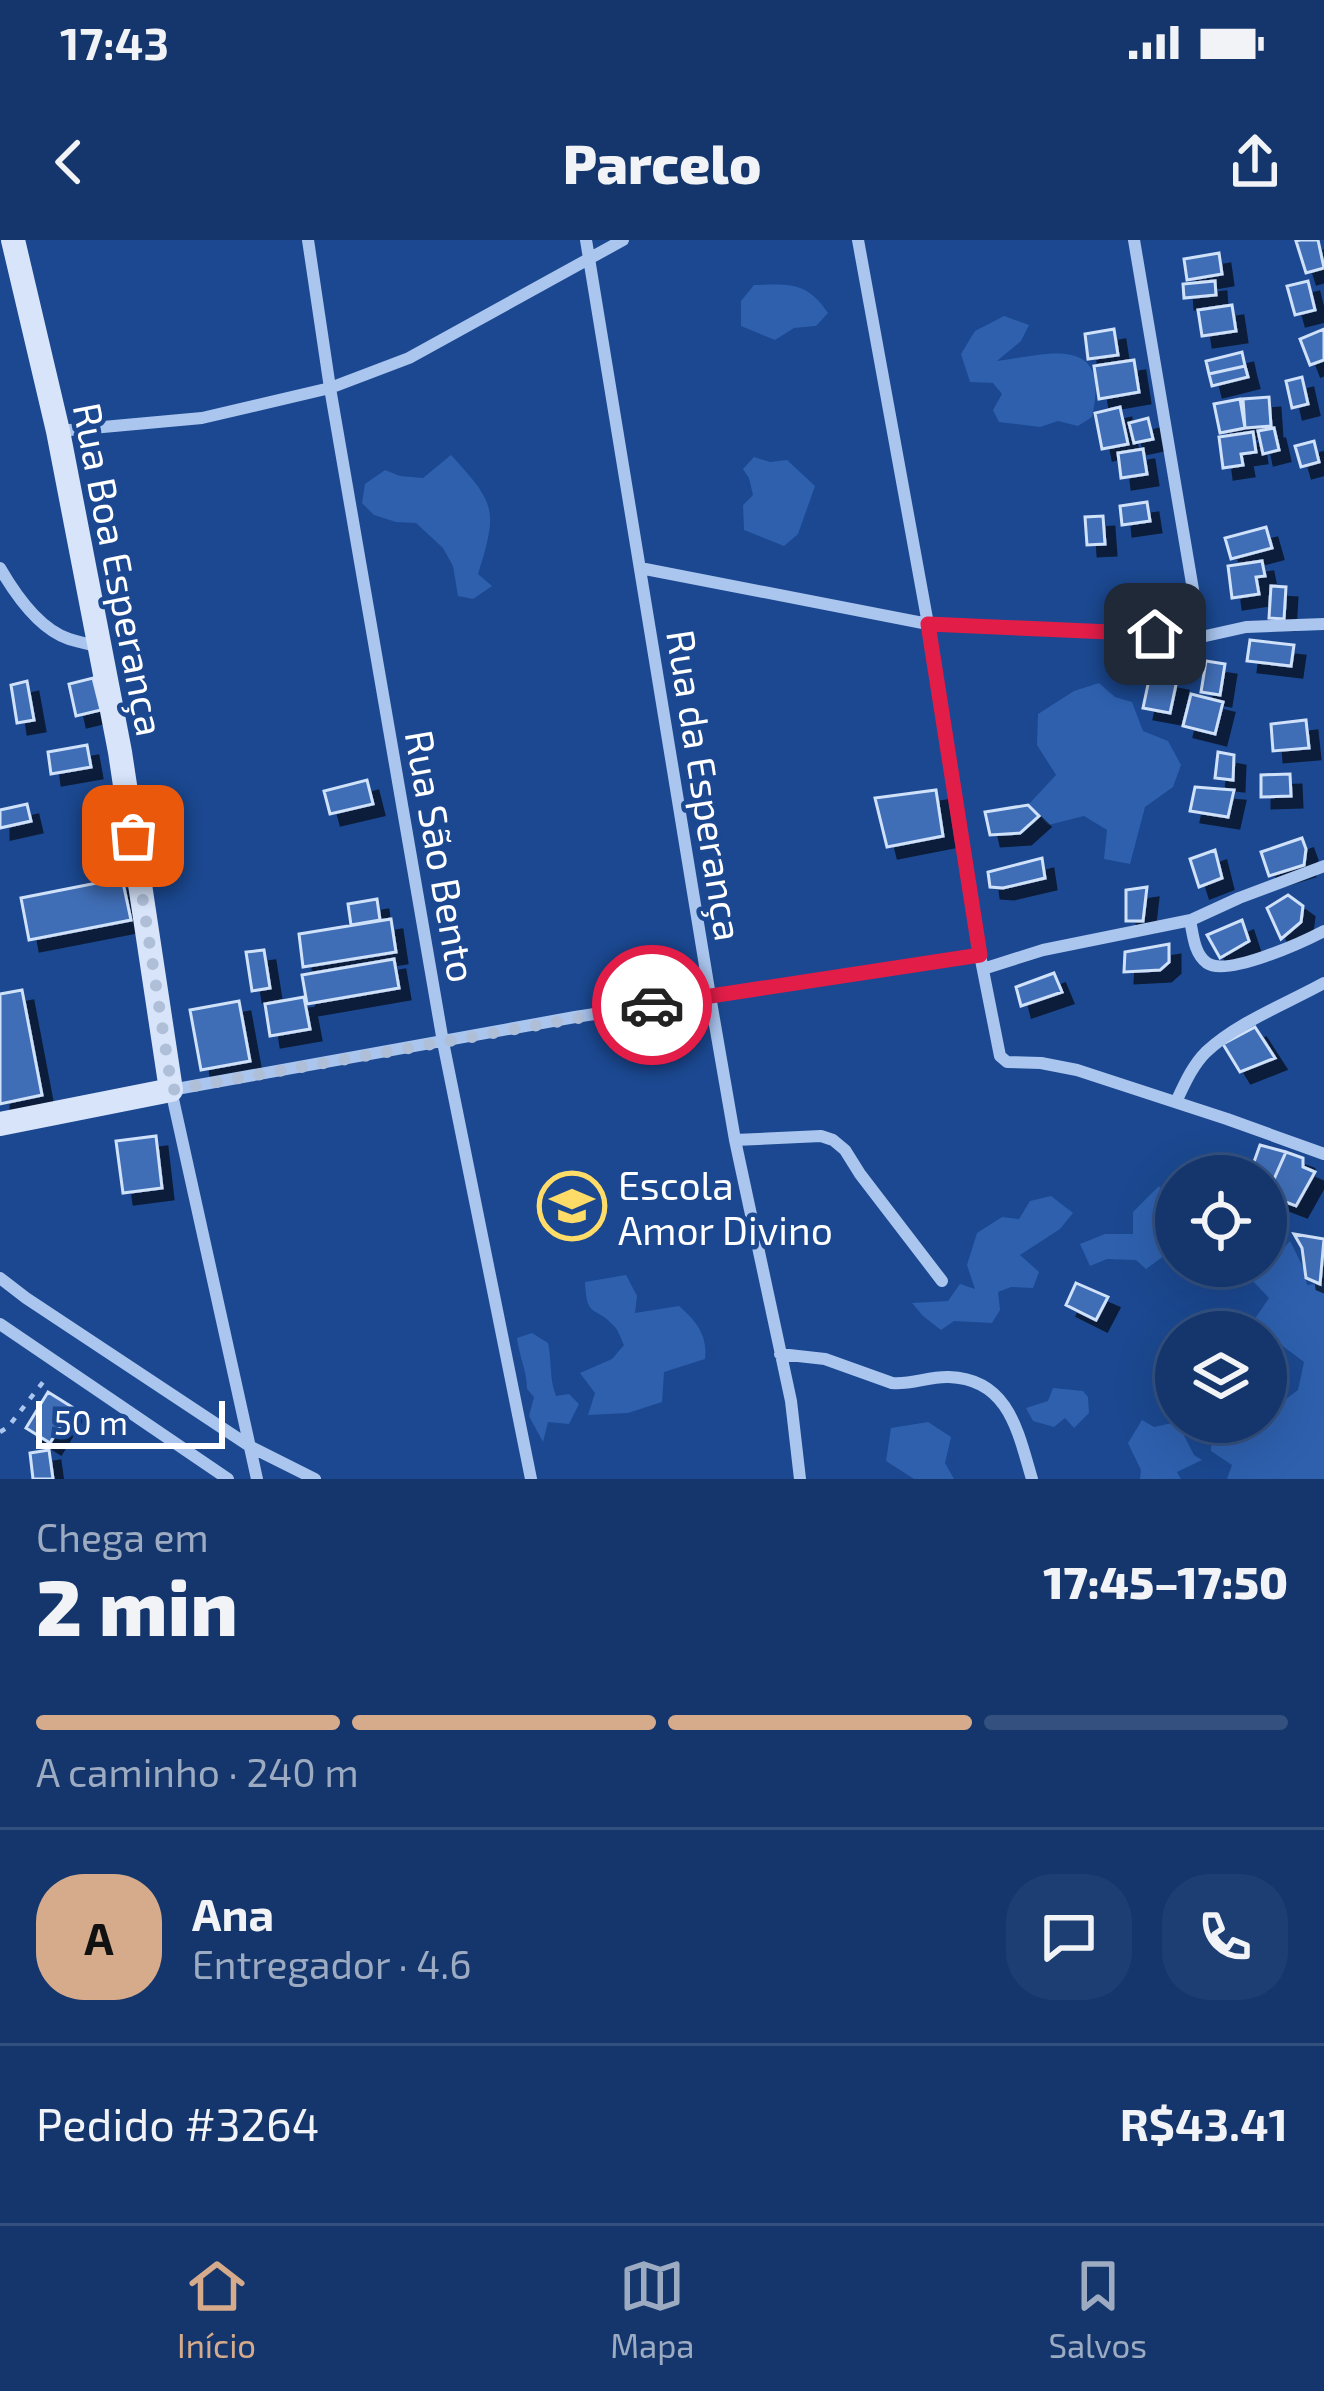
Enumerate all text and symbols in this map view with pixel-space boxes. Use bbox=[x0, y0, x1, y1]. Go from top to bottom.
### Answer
text: 17:43 bbox=[60, 15, 169, 69]
icon: back bbox=[36, 129, 102, 195]
icon: share bbox=[1222, 129, 1288, 195]
text: Parcelo bbox=[563, 130, 761, 195]
street label: Rua Boa Esperança bbox=[63, 398, 175, 740]
pin bbox=[1104, 583, 1206, 685]
icon: home bbox=[1122, 601, 1188, 667]
street label: Rua da Esperança bbox=[656, 626, 754, 944]
street label: Rua São Bento bbox=[397, 726, 487, 986]
pin bbox=[82, 785, 184, 887]
icon: bag bbox=[100, 803, 166, 869]
courier bbox=[592, 945, 712, 1065]
icon: car bbox=[619, 972, 685, 1038]
map controls bbox=[1155, 1155, 1287, 1443]
button: locate bbox=[1155, 1155, 1287, 1287]
place label: Escola Amor Divino bbox=[618, 1161, 833, 1253]
school or university icon: Escola Amor Divino bbox=[537, 1171, 607, 1241]
button: layers bbox=[1155, 1311, 1287, 1443]
scale bar bbox=[36, 1395, 225, 1448]
text: 50 m bbox=[54, 1402, 128, 1442]
text: Chega em bbox=[36, 1513, 209, 1560]
text: 17:45–17:50 bbox=[1043, 1554, 1288, 1608]
text: 2 min bbox=[36, 1558, 238, 1652]
text: A caminho · 240 m bbox=[36, 1748, 359, 1795]
button: chat bbox=[1006, 1874, 1132, 2000]
button: phone bbox=[1162, 1874, 1288, 2000]
text: Ana bbox=[192, 1886, 274, 1940]
text: A bbox=[84, 1910, 114, 1964]
text: Entregador · 4.6 bbox=[192, 1940, 472, 1987]
text: Pedido #3264 bbox=[36, 2096, 319, 2150]
text: R$43.41 bbox=[1120, 2096, 1288, 2150]
tab: Início bbox=[177, 2253, 256, 2365]
tab: Mapa bbox=[610, 2253, 694, 2365]
tab: Salvos bbox=[1048, 2253, 1147, 2365]

